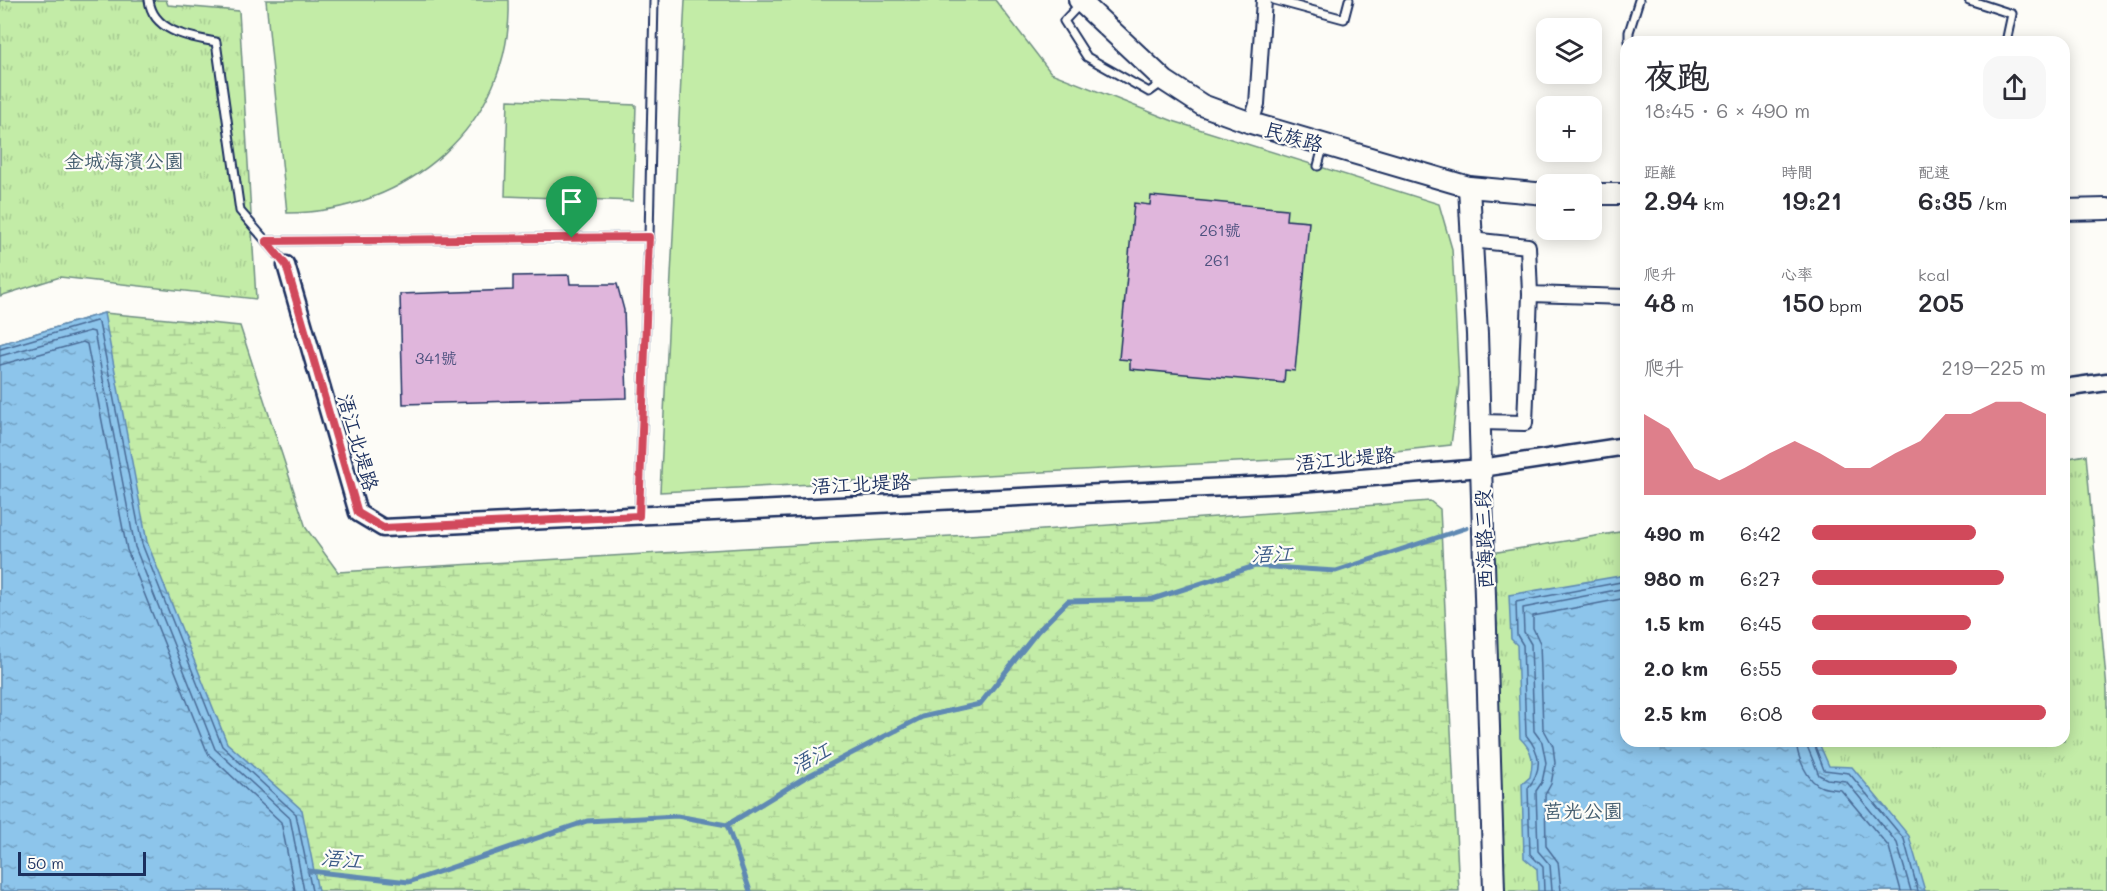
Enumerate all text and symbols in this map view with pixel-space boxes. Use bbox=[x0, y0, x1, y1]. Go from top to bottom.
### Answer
map controls bbox=[1536, 18, 1602, 240]
button: layers bbox=[1536, 18, 1602, 84]
text: 夜跑 bbox=[1644, 53, 1710, 96]
button: share bbox=[1983, 56, 2046, 119]
button: + bbox=[1536, 96, 1602, 162]
text: 18:45 · 6 × 490 m bbox=[1644, 97, 1810, 123]
street label: 民族路 bbox=[1262, 115, 1327, 157]
park label: 金城海濱公園 bbox=[64, 147, 184, 173]
text: 距離 bbox=[1644, 161, 1676, 182]
text: 時間 bbox=[1781, 161, 1813, 182]
text: 配速 bbox=[1918, 161, 1950, 182]
button: − bbox=[1536, 174, 1602, 240]
pin bbox=[546, 176, 597, 238]
text: 2.94 bbox=[1644, 183, 1698, 217]
text: 19:21 bbox=[1781, 183, 1842, 217]
text: 6:35 bbox=[1918, 183, 1973, 217]
icon: arrive bbox=[555, 185, 588, 218]
text: km bbox=[1698, 193, 1724, 214]
text: /km bbox=[1973, 193, 2007, 214]
house number: 261號 bbox=[1199, 219, 1241, 240]
house number: 261 bbox=[1204, 249, 1230, 270]
text: 爬升 bbox=[1644, 263, 1676, 284]
text: 心率 bbox=[1781, 263, 1813, 284]
text: kcal bbox=[1918, 264, 1950, 285]
text: 48 bbox=[1644, 285, 1676, 319]
text: 150 bbox=[1781, 285, 1824, 319]
text: 205 bbox=[1918, 285, 1964, 319]
text: m bbox=[1676, 295, 1694, 316]
text: bpm bbox=[1824, 295, 1862, 316]
house number: 341號 bbox=[415, 347, 457, 368]
text: 爬升 bbox=[1644, 354, 1684, 380]
text: 219–225 m bbox=[1941, 354, 2046, 380]
street label: 浯江北堤路 bbox=[333, 390, 386, 495]
street label: 浯江北堤路 bbox=[1294, 441, 1397, 475]
street label: 浯江北堤路 bbox=[810, 467, 913, 499]
street label: 西海路三段 bbox=[1468, 489, 1498, 589]
text: 490 m bbox=[1644, 520, 1705, 546]
text: 6:42 bbox=[1740, 520, 1781, 546]
water label: 浯江 bbox=[1251, 539, 1294, 567]
text: 980 m bbox=[1644, 565, 1704, 591]
text: 6:27 bbox=[1740, 565, 1781, 591]
text: 1.5 km bbox=[1644, 610, 1705, 636]
text: 6:45 bbox=[1740, 610, 1782, 636]
text: 2.0 km bbox=[1644, 655, 1708, 681]
text: 6:55 bbox=[1740, 655, 1782, 681]
text: 2.5 km bbox=[1644, 700, 1707, 726]
text: 6:08 bbox=[1740, 700, 1783, 726]
water label: 浯江 bbox=[785, 735, 836, 779]
park label: 莒光公園 bbox=[1543, 797, 1623, 823]
water label: 浯江 bbox=[320, 842, 365, 874]
scale bar bbox=[18, 849, 146, 876]
text: 50 m bbox=[27, 852, 64, 873]

